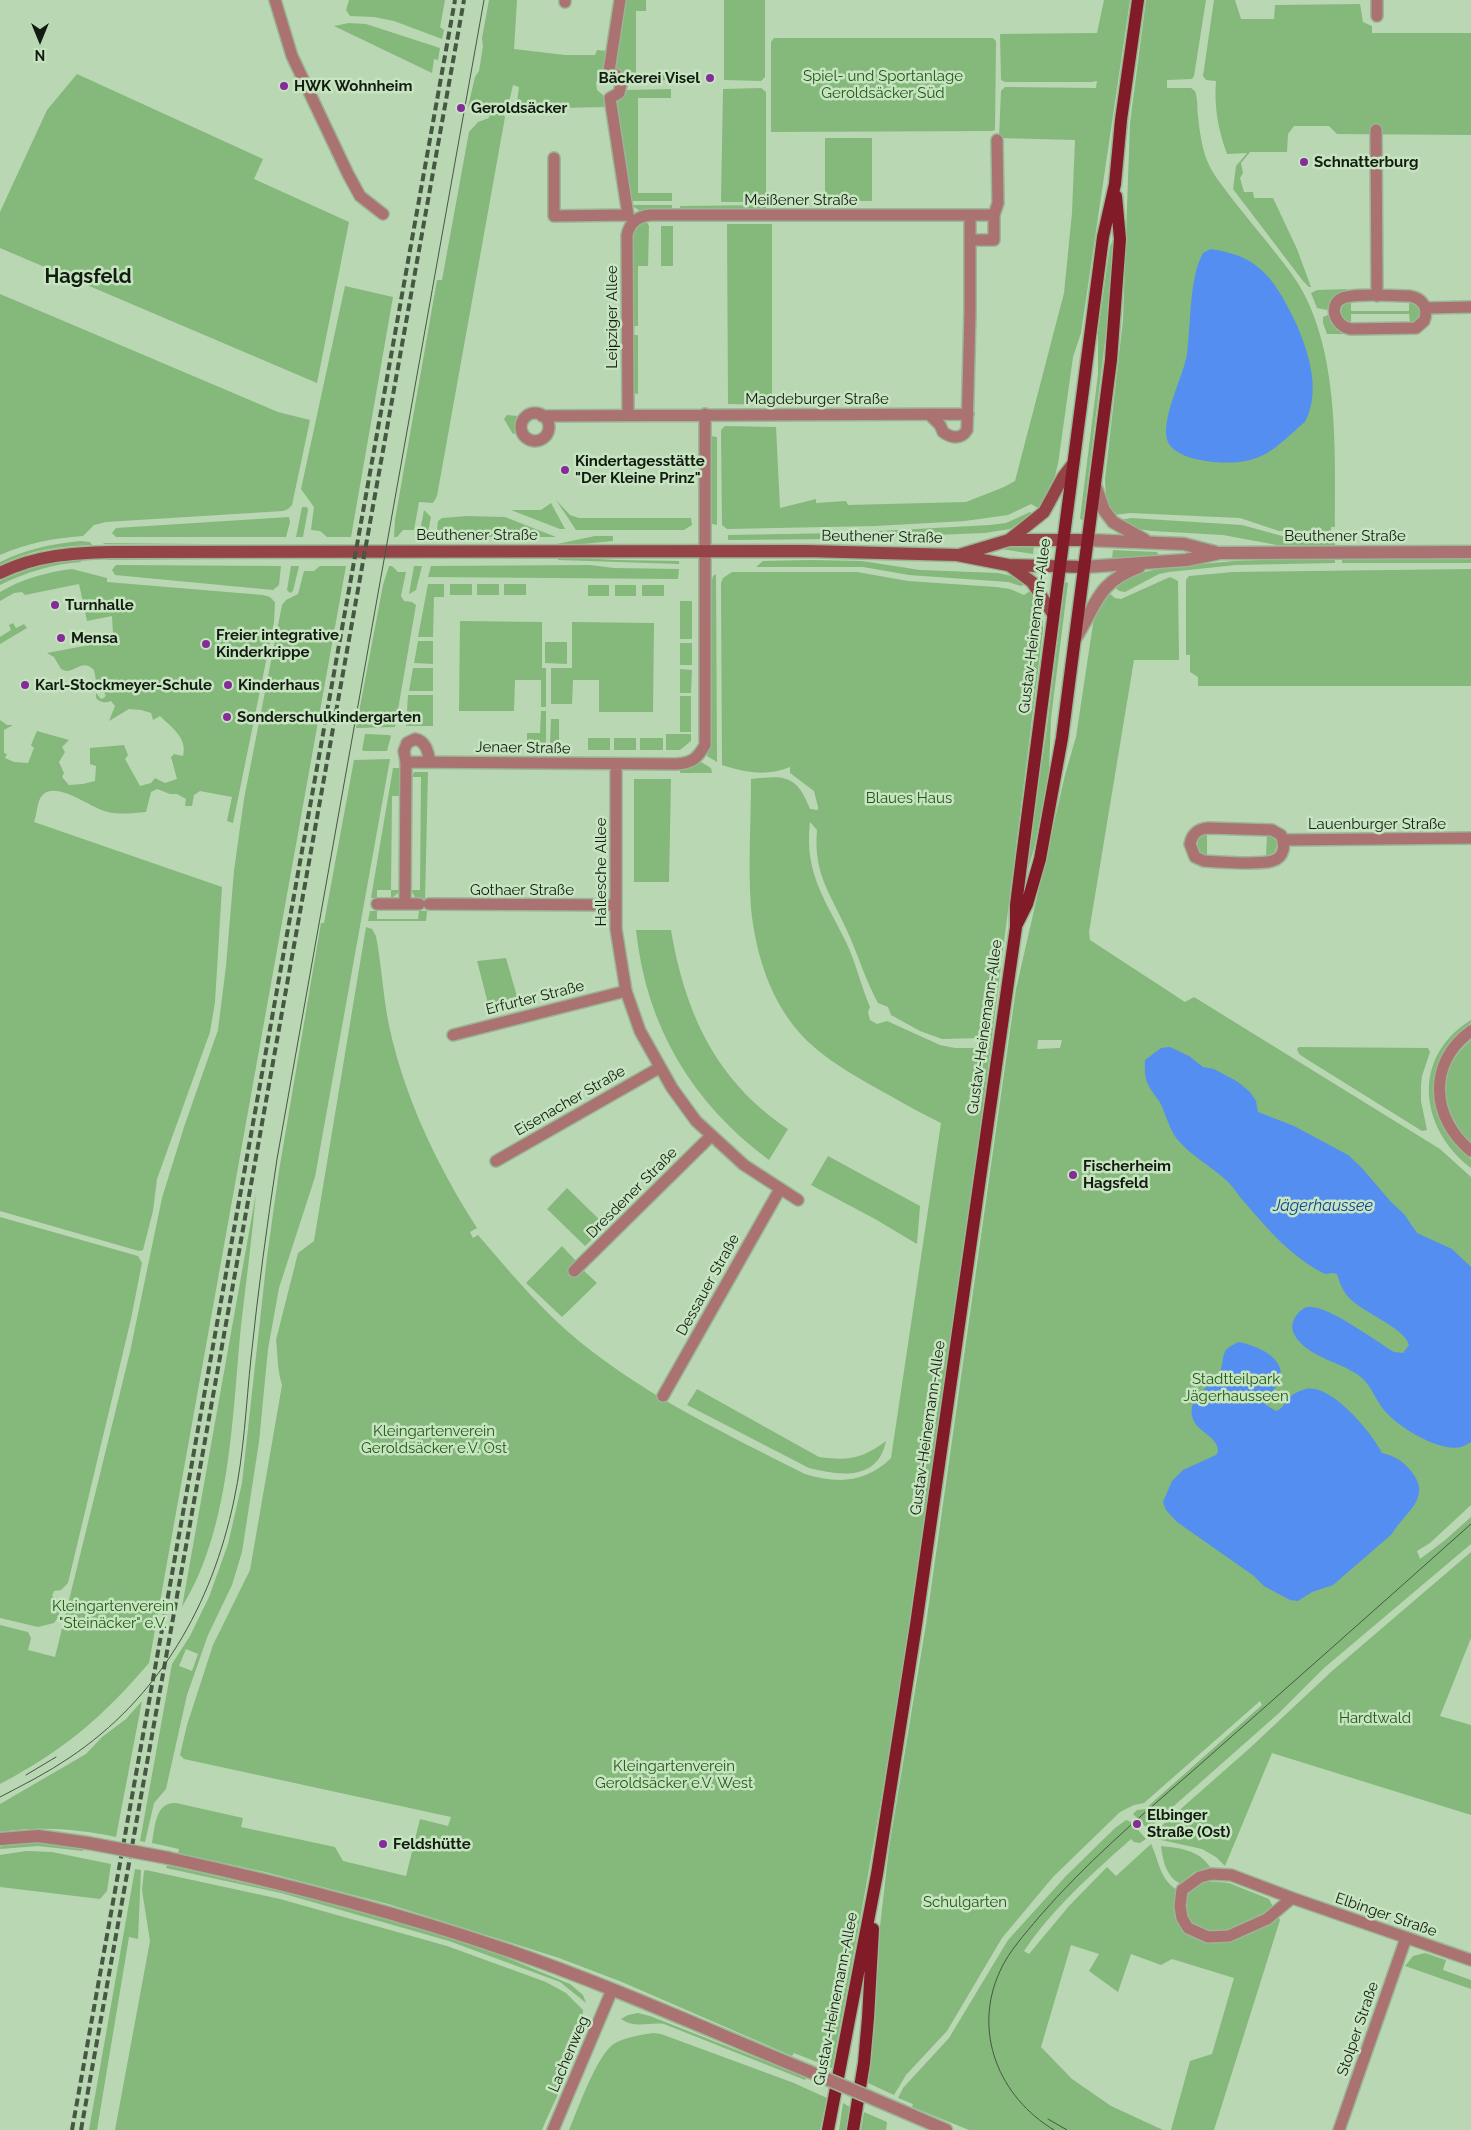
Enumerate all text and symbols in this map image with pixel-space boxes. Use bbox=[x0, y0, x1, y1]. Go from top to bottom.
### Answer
north arrow bbox=[15, 15, 65, 65]
text: N bbox=[35, 47, 45, 63]
park label: Spiel- und Sportanlage Geroldsäcker Süd bbox=[803, 67, 963, 102]
place label: Bäckerei Visel bbox=[599, 69, 700, 87]
marker: Bäckerei Visel bbox=[704, 72, 716, 84]
place label: HWK Wohnheim bbox=[294, 77, 412, 95]
marker: HWK Wohnheim bbox=[278, 80, 290, 92]
place label: Geroldsäcker bbox=[471, 99, 567, 117]
marker: Geroldsäcker bbox=[455, 102, 467, 114]
place label: Schnatterburg bbox=[1314, 153, 1419, 171]
marker: Schnatterburg bbox=[1298, 156, 1310, 168]
street label: Meißener Straße bbox=[744, 191, 858, 209]
district label: Hagsfeld bbox=[44, 265, 132, 289]
street label: Leipziger Allee bbox=[603, 265, 621, 369]
street label: Magdeburger Straße bbox=[745, 390, 889, 408]
place label: Kindertagesstätte "Der Kleine Prinz" bbox=[575, 452, 705, 487]
marker: Kindertagesstätte "Der Kleine Prinz" bbox=[559, 464, 571, 476]
street label: Beuthener Straße bbox=[416, 526, 538, 544]
street label: Beuthener Straße bbox=[821, 527, 943, 547]
street label: Beuthener Straße bbox=[1284, 527, 1406, 545]
street label: Gustav-Heinemann-Allee bbox=[1015, 537, 1055, 715]
place label: Turnhalle bbox=[65, 596, 134, 614]
marker: Turnhalle bbox=[49, 599, 61, 611]
place label: Freier integrative Kinderkrippe bbox=[216, 626, 339, 661]
place label: Mensa bbox=[71, 629, 118, 647]
marker: Mensa bbox=[55, 632, 67, 644]
marker: Freier integrative Kinderkrippe bbox=[200, 638, 212, 650]
place label: Karl-Stockmeyer-Schule bbox=[35, 676, 212, 694]
place label: Kinderhaus bbox=[238, 676, 320, 694]
marker: Karl-Stockmeyer-Schule bbox=[19, 679, 31, 691]
marker: Kinderhaus bbox=[222, 679, 234, 691]
place label: Sonderschulkindergarten bbox=[237, 708, 421, 726]
marker: Sonderschulkindergarten bbox=[221, 711, 233, 723]
street label: Jenaer Straße bbox=[475, 738, 571, 758]
park label: Blaues Haus bbox=[866, 789, 952, 807]
street label: Lauenburger Straße bbox=[1308, 815, 1446, 833]
street label: Hallesche Allee bbox=[592, 818, 610, 926]
street label: Gothaer Straße bbox=[470, 881, 574, 899]
street label: Gustav-Heinemann-Allee bbox=[964, 939, 1006, 1115]
street label: Erfurter Straße bbox=[484, 977, 586, 1019]
street label: Eisenacher Straße bbox=[511, 1062, 629, 1140]
street label: Dresdener Straße bbox=[583, 1144, 681, 1242]
place label: Fischerheim Hagsfeld bbox=[1083, 1157, 1171, 1192]
marker: Fischerheim Hagsfeld bbox=[1067, 1169, 1079, 1181]
water label: Jägerhaussee bbox=[1273, 1196, 1373, 1216]
street label: Dessauer Straße bbox=[673, 1231, 743, 1339]
street label: Gustav-Heinemann-Allee bbox=[907, 1340, 949, 1516]
park label: Stadtteilpark Jägerhausseen bbox=[1183, 1370, 1289, 1405]
park label: Kleingartenverein Geroldsäcker e.V. Ost bbox=[361, 1422, 507, 1457]
park label: Kleingartenverein "Steinäcker" e.V. bbox=[52, 1597, 174, 1632]
park label: Hardtwald bbox=[1339, 1709, 1411, 1727]
park label: Kleingartenverein Geroldsäcker e.V. West bbox=[595, 1757, 753, 1792]
place label: Elbinger Straße (Ost) bbox=[1147, 1806, 1231, 1841]
marker: Elbinger Straße (Ost) bbox=[1131, 1818, 1143, 1830]
place label: Feldshütte bbox=[393, 1835, 471, 1853]
marker: Feldshütte bbox=[377, 1838, 389, 1850]
street label: Elbinger Straße bbox=[1333, 1889, 1439, 1941]
park label: Schulgarten bbox=[923, 1893, 1007, 1911]
street label: Gustav-Heinemann-Allee bbox=[810, 1911, 862, 2087]
street label: Stolper Straße bbox=[1333, 1980, 1383, 2078]
street label: Lachenweg bbox=[545, 2013, 593, 2095]

